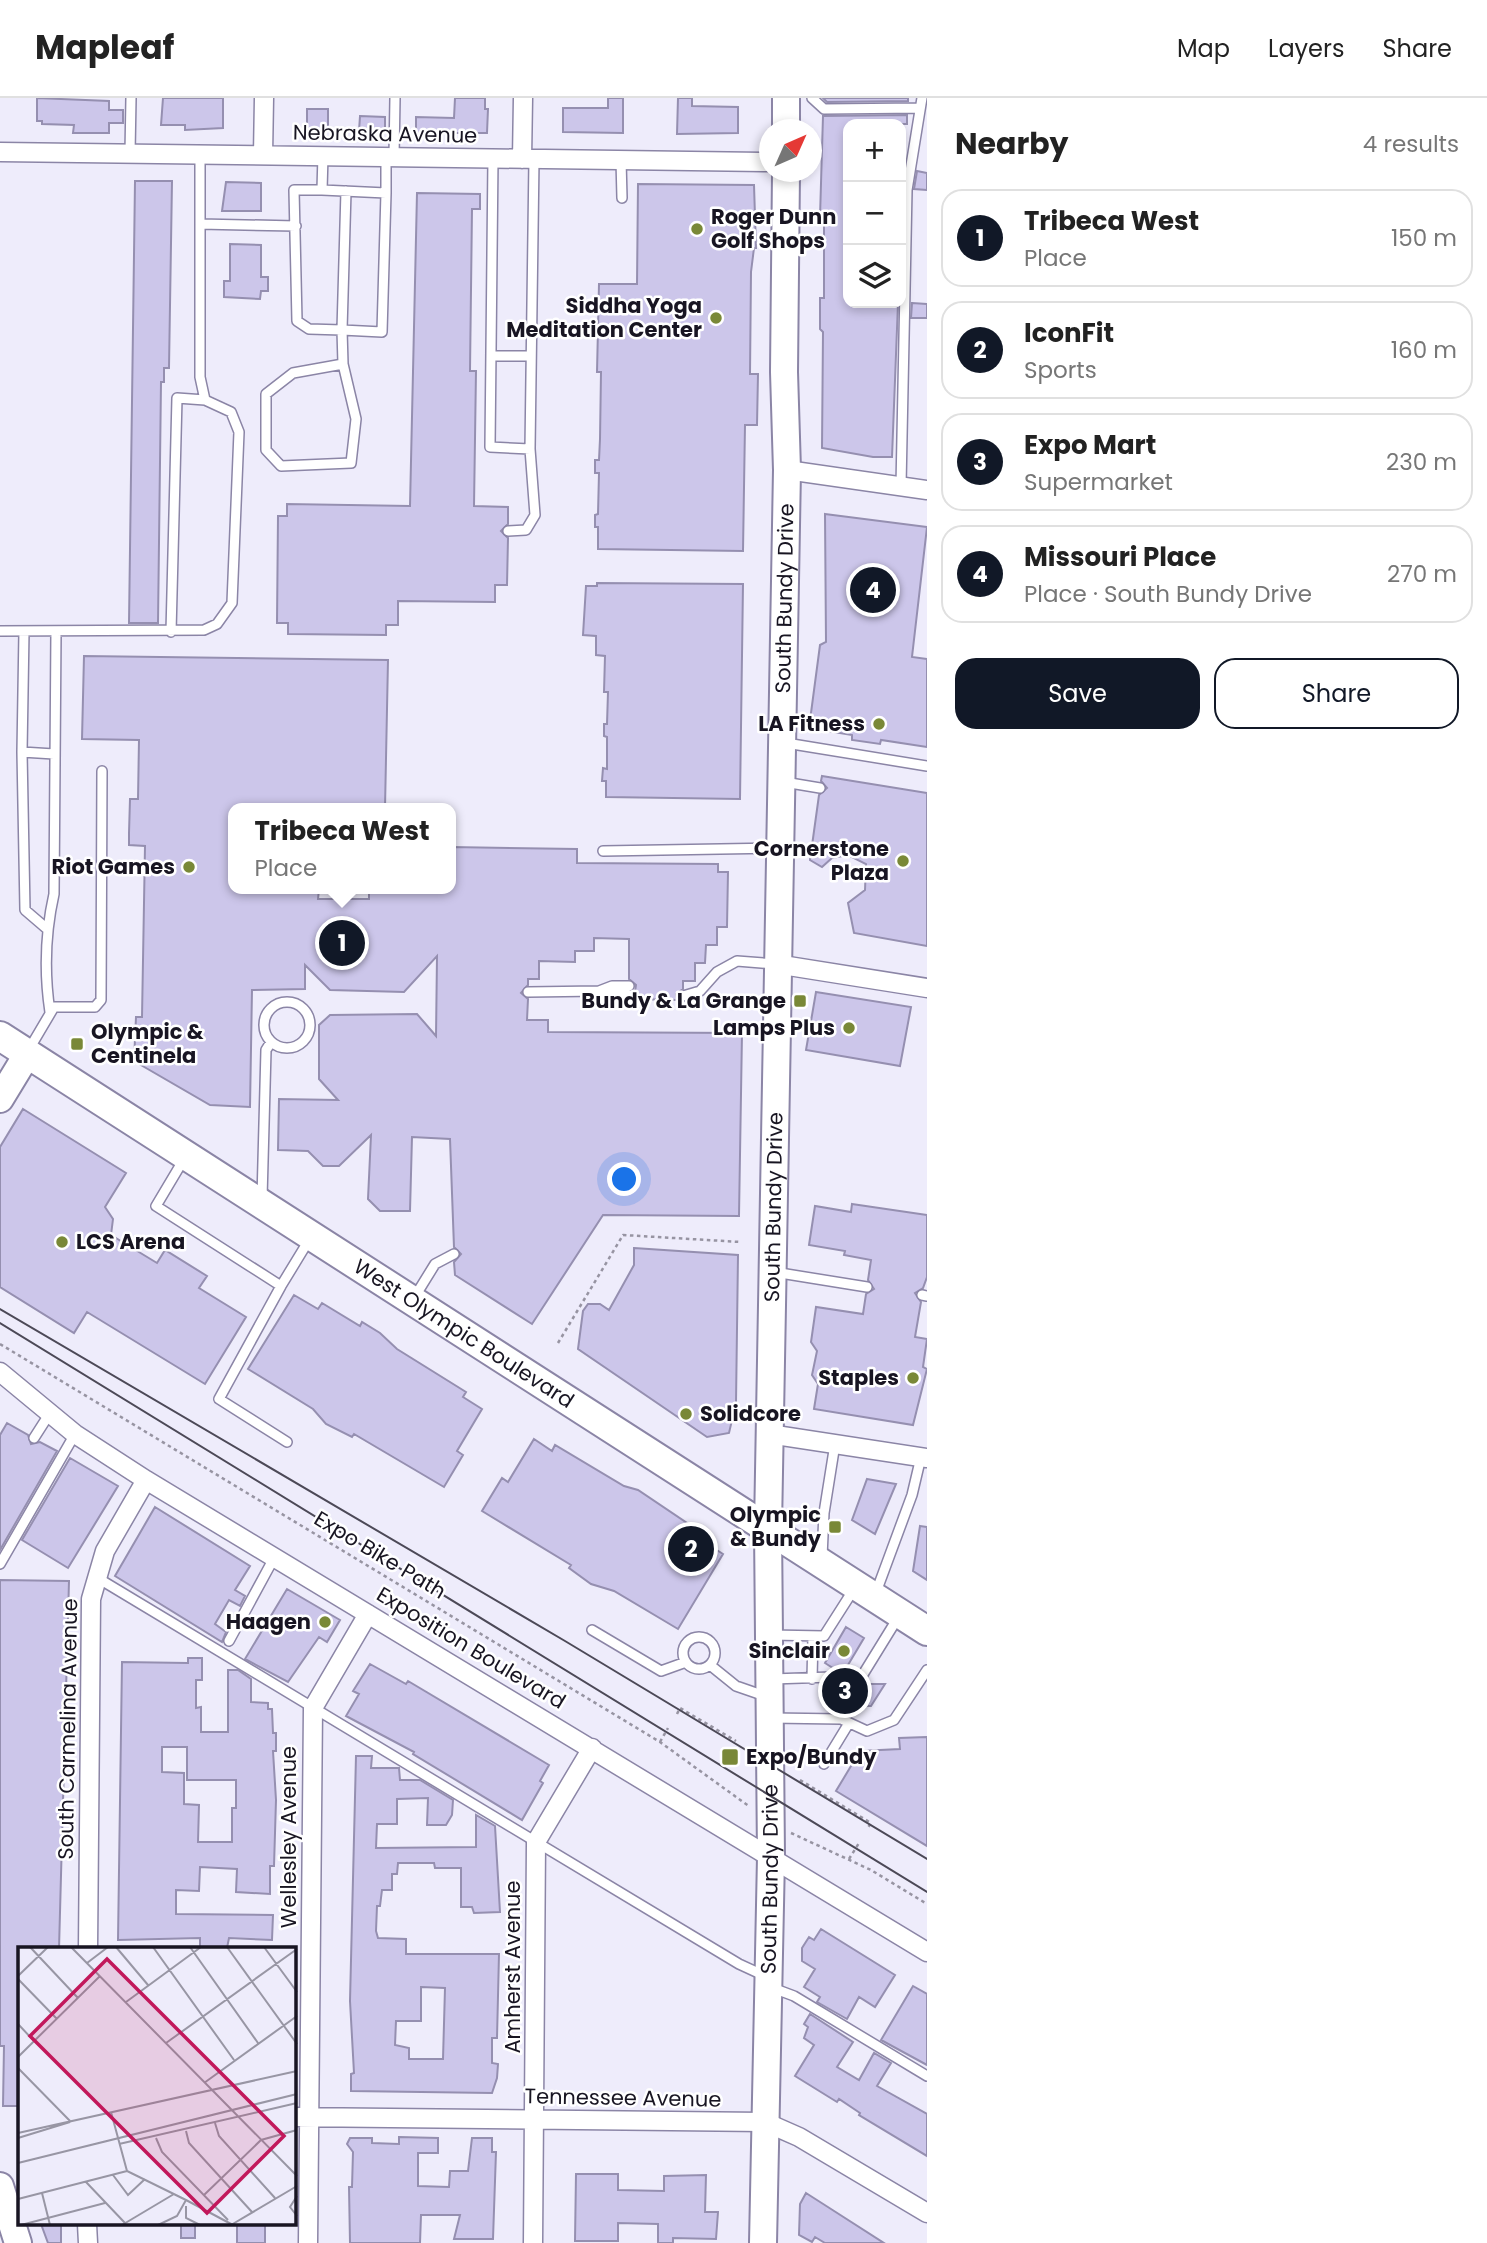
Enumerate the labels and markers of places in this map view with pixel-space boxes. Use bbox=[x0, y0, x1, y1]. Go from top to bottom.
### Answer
place label: Roger Dunn Golf Shops bbox=[711, 202, 836, 255]
marker: Roger Dunn Golf Shops bbox=[689, 221, 705, 237]
place label: Siddha Yoga Meditation Center bbox=[506, 291, 702, 344]
marker: Siddha Yoga Meditation Center bbox=[708, 310, 724, 326]
pin: 4 bbox=[850, 564, 896, 616]
place label: LA Fitness bbox=[758, 709, 865, 738]
marker: LA Fitness bbox=[871, 716, 887, 732]
place label: Cornerstone Plaza bbox=[754, 834, 889, 887]
place label: Riot Games bbox=[52, 852, 175, 881]
marker: Cornerstone Plaza bbox=[895, 853, 911, 869]
marker: Riot Games bbox=[181, 859, 197, 875]
pin: 1 bbox=[319, 917, 365, 969]
place label: Bundy & La Grange bbox=[581, 986, 786, 1015]
marker: Bundy & La Grange bbox=[792, 993, 808, 1009]
place label: Lamps Plus bbox=[713, 1013, 835, 1042]
place label: Olympic & Centinela bbox=[91, 1017, 204, 1070]
marker: Lamps Plus bbox=[841, 1020, 857, 1036]
marker: Olympic & Centinela bbox=[69, 1036, 85, 1052]
place label: LCS Arena bbox=[76, 1227, 185, 1256]
marker: LCS Arena bbox=[54, 1234, 70, 1250]
place label: Staples bbox=[818, 1363, 899, 1392]
marker: Staples bbox=[905, 1370, 921, 1386]
place label: Solidcore bbox=[700, 1399, 801, 1428]
marker: Solidcore bbox=[678, 1406, 694, 1422]
place label: Olympic & Bundy bbox=[730, 1500, 822, 1553]
marker: Olympic & Bundy bbox=[827, 1519, 843, 1535]
pin: 2 bbox=[668, 1523, 714, 1575]
place label: Haagen bbox=[226, 1607, 311, 1636]
marker: Haagen bbox=[317, 1614, 333, 1630]
place label: Sinclair bbox=[748, 1636, 830, 1665]
marker: Sinclair bbox=[836, 1643, 852, 1659]
pin: 3 bbox=[822, 1665, 868, 1717]
place label: Expo/Bundy bbox=[746, 1742, 877, 1771]
marker: Expo/Bundy bbox=[720, 1747, 740, 1767]

